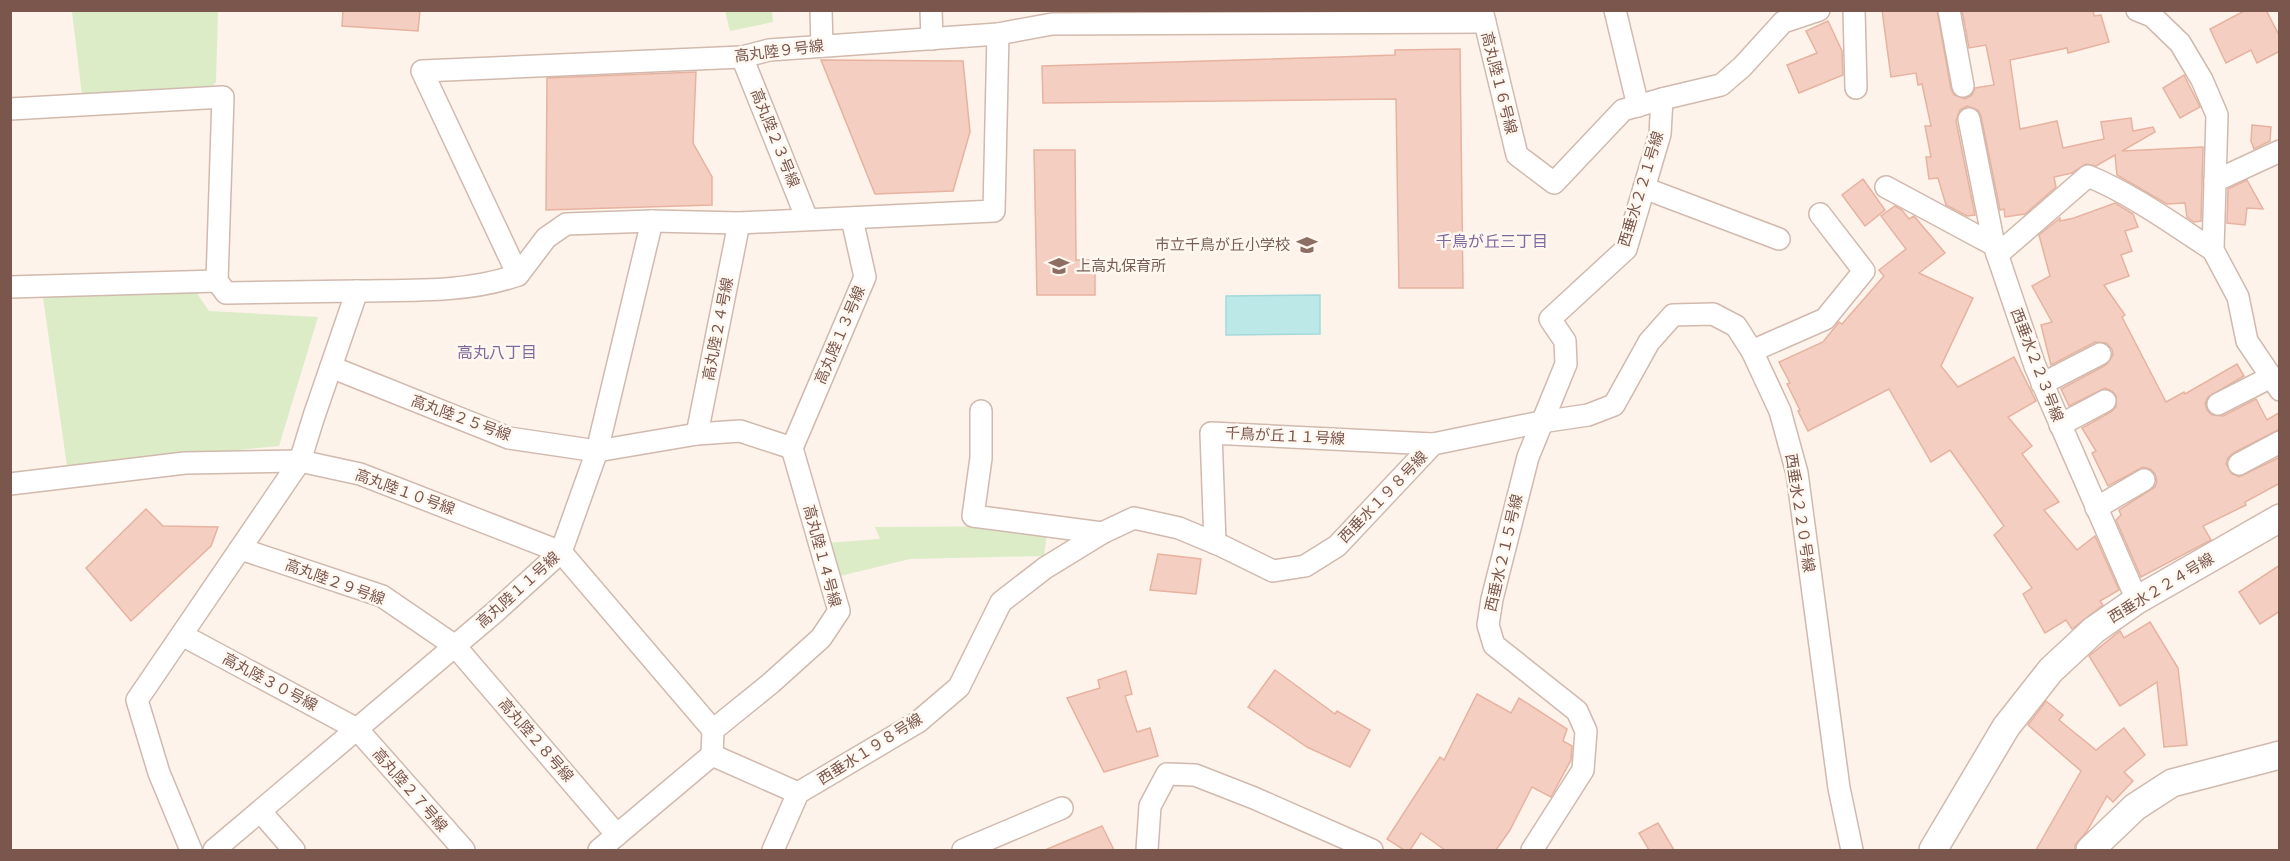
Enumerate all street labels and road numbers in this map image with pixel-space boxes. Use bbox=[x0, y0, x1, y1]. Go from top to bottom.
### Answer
street label: 高丸陸１６号線 bbox=[1478, 30, 1520, 136]
street label: 高丸陸９号線 bbox=[733, 37, 825, 65]
street label: 高丸陸２３号線 bbox=[747, 86, 803, 190]
street label: 西垂水２２１号線 bbox=[1615, 129, 1667, 249]
street label: 高丸陸２４号線 bbox=[699, 276, 737, 382]
street label: 高丸陸１３号線 bbox=[811, 283, 869, 387]
street label: 西垂水２２３号線 bbox=[2007, 306, 2067, 424]
street label: 高丸陸２５号線 bbox=[409, 392, 513, 444]
street label: 千鳥が丘１１号線 bbox=[1225, 424, 1345, 448]
street label: 西垂水１９８号線 bbox=[1335, 448, 1431, 546]
street label: 西垂水２２０号線 bbox=[1782, 452, 1818, 574]
street label: 高丸陸１０号線 bbox=[353, 466, 457, 518]
street label: 西垂水２１５号線 bbox=[1482, 493, 1526, 613]
street label: 高丸陸１４号線 bbox=[800, 503, 844, 609]
street label: 高丸陸１１号線 bbox=[473, 548, 563, 632]
street label: 西垂水２２４号線 bbox=[2105, 549, 2217, 627]
street label: 高丸陸２９号線 bbox=[283, 556, 387, 608]
street label: 高丸陸３０号線 bbox=[219, 649, 321, 715]
street label: 高丸陸２８号線 bbox=[495, 694, 577, 786]
street label: 西垂水１９８号線 bbox=[814, 710, 926, 788]
street label: 高丸陸２７号線 bbox=[369, 744, 451, 836]

